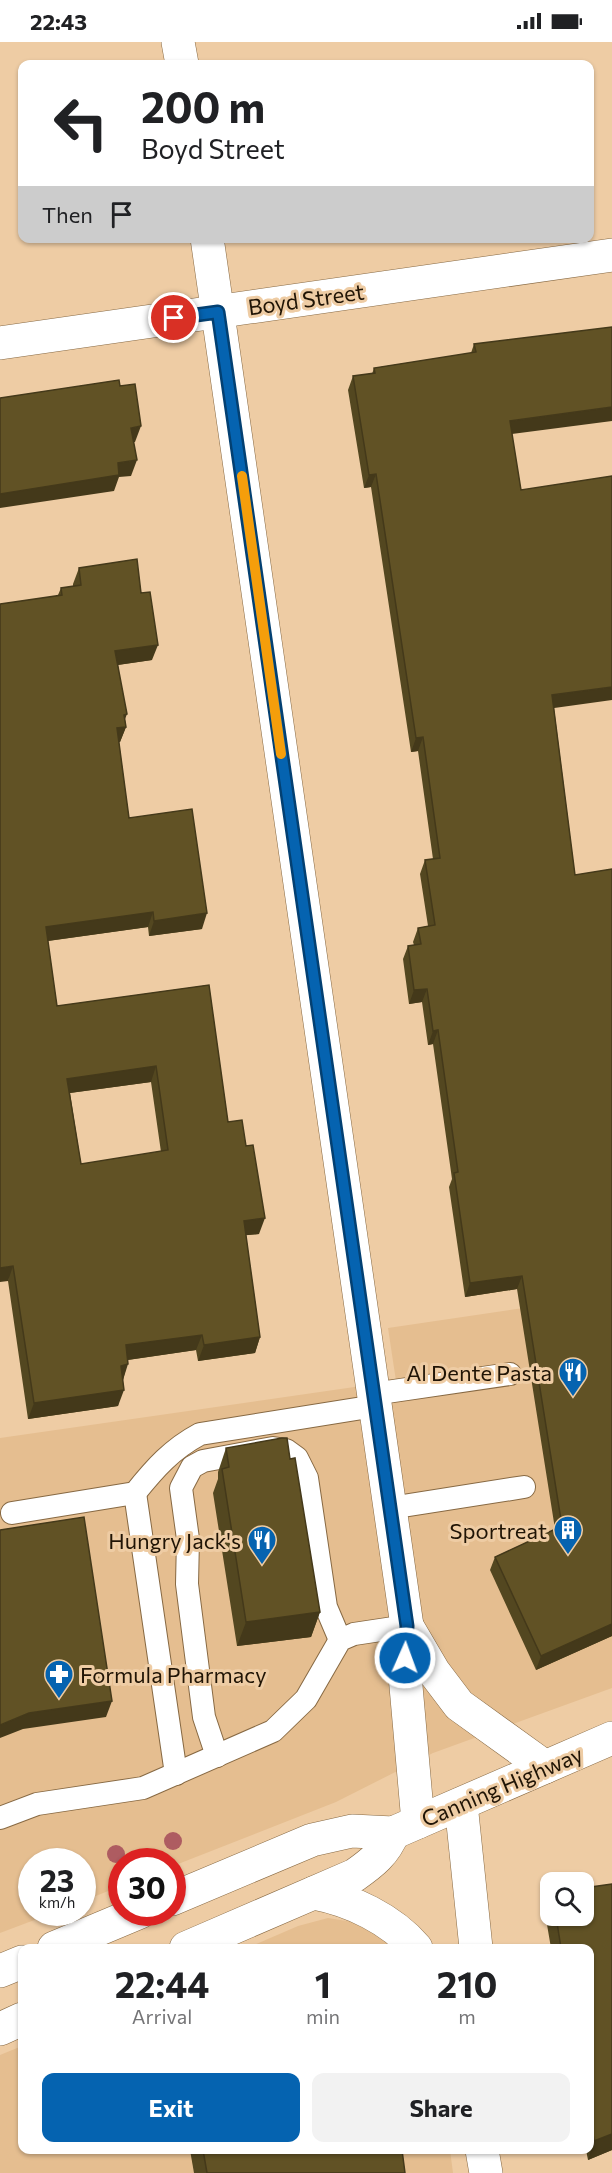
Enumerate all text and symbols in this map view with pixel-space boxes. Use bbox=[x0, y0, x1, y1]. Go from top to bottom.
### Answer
text: 22:43 bbox=[30, 8, 87, 35]
text: 200 m bbox=[141, 80, 265, 132]
icon: left bbox=[42, 84, 120, 162]
text: Boyd Street bbox=[141, 132, 285, 165]
icon: arrive bbox=[105, 198, 138, 231]
text: Then bbox=[42, 201, 93, 228]
street label: Boyd Street bbox=[246, 277, 366, 321]
pin bbox=[148, 292, 199, 343]
icon: arrive bbox=[157, 301, 190, 334]
restaurant icon: Al Dente Pasta bbox=[557, 1356, 589, 1398]
place label: Al Dente Pasta bbox=[406, 1359, 552, 1386]
building icon: Sportreat bbox=[552, 1514, 584, 1556]
place label: Sportreat bbox=[450, 1517, 547, 1544]
restaurant icon: Hungry Jack's bbox=[246, 1524, 278, 1566]
place label: Hungry Jack's bbox=[108, 1527, 241, 1554]
position arrow bbox=[373, 1626, 437, 1690]
pharmacy icon: Formula Pharmacy bbox=[43, 1658, 75, 1700]
place label: Formula Pharmacy bbox=[80, 1661, 267, 1688]
street label: Canning Highway bbox=[417, 1740, 587, 1832]
speed limit sign: 30 bbox=[108, 1848, 186, 1926]
text: 23 bbox=[40, 1861, 74, 1898]
map controls bbox=[540, 1872, 594, 1926]
button: search bbox=[540, 1872, 594, 1926]
text: km/h bbox=[39, 1893, 75, 1911]
text: 22:44 bbox=[115, 1961, 209, 2005]
text: 1 bbox=[315, 1961, 331, 2005]
text: 210 bbox=[437, 1961, 497, 2005]
text: Arrival bbox=[132, 2004, 192, 2028]
text: min bbox=[306, 2004, 340, 2028]
text: m bbox=[458, 2004, 476, 2028]
button: Exit bbox=[42, 2073, 300, 2142]
button: Share bbox=[312, 2073, 570, 2142]

